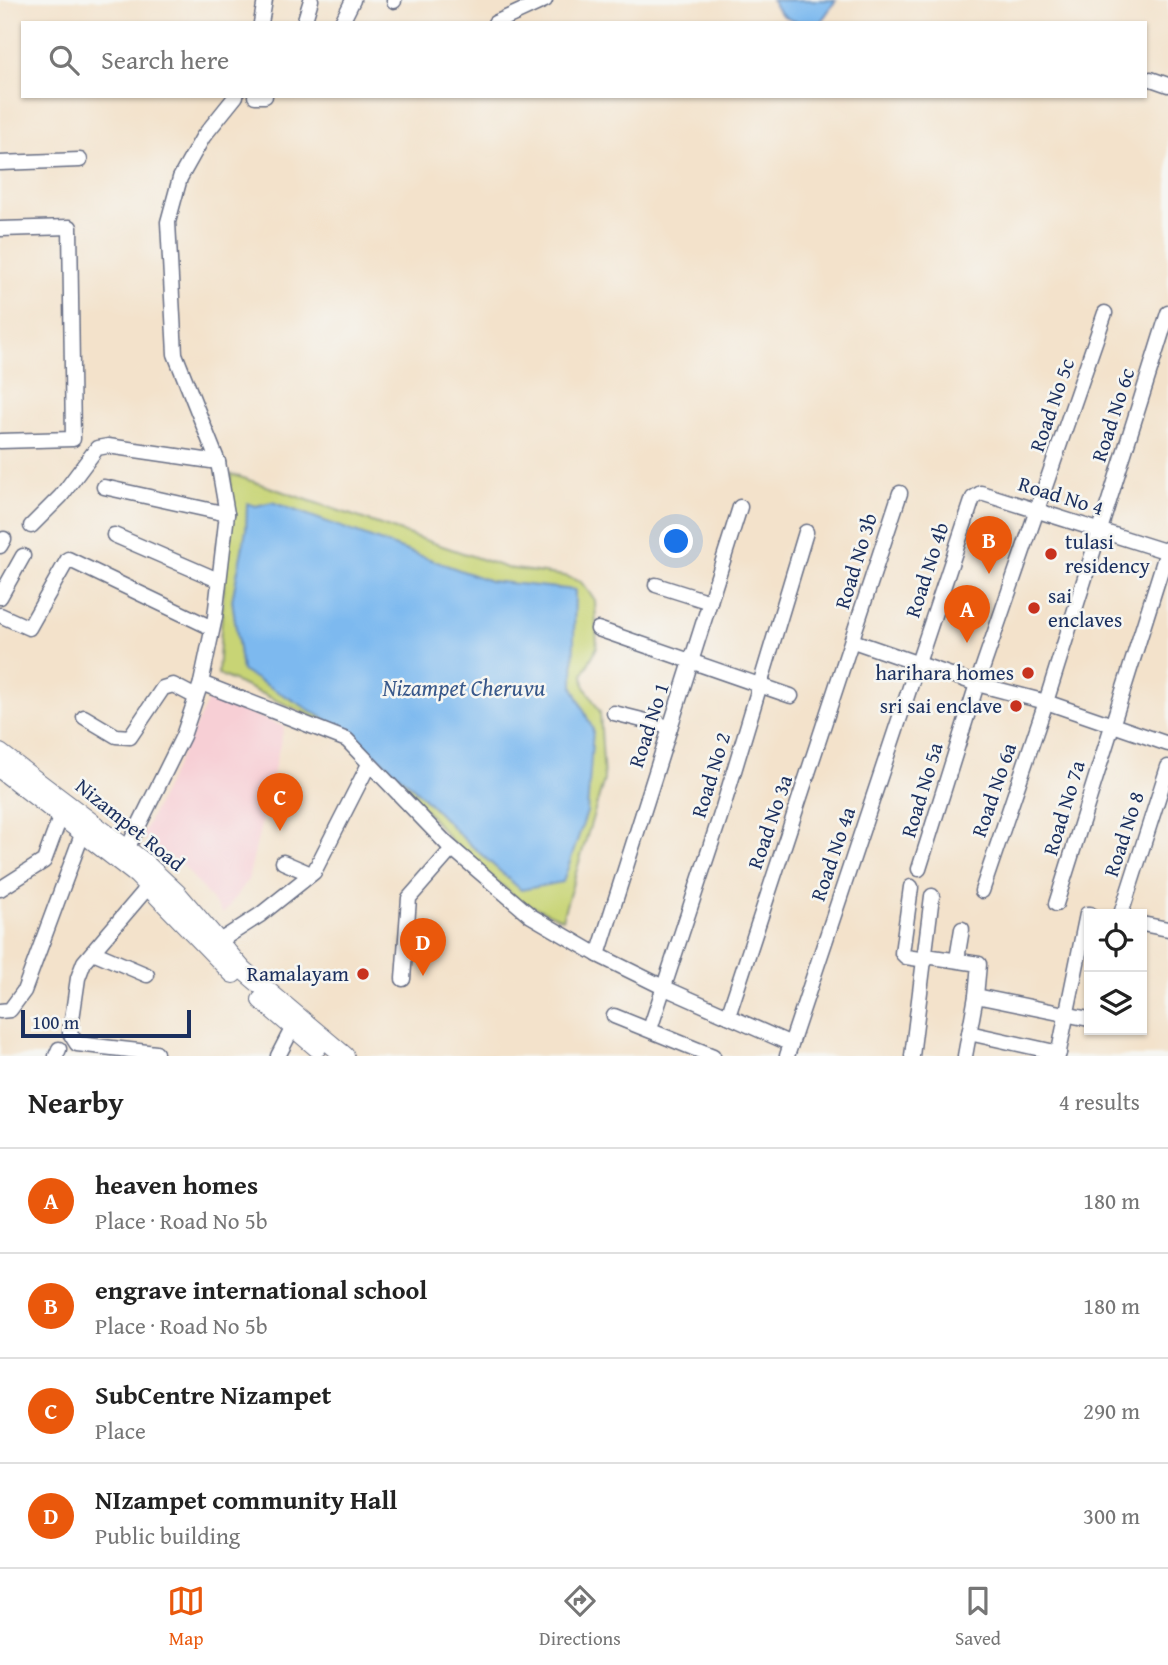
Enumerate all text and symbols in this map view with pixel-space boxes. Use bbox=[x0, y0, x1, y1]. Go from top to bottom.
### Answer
search box bbox=[21, 21, 1147, 98]
text: Search here bbox=[101, 40, 229, 79]
icon: search bbox=[45, 41, 83, 79]
street label: Road No 5c bbox=[1021, 354, 1082, 456]
street label: Road No 6c bbox=[1083, 364, 1142, 466]
street label: Road No 4 bbox=[1015, 468, 1108, 523]
street label: Road No 3b bbox=[826, 509, 885, 613]
pin: B bbox=[966, 516, 1012, 574]
street label: Road No 4b bbox=[897, 518, 957, 622]
your location bbox=[659, 524, 693, 558]
place label: tulasi residency bbox=[1065, 526, 1151, 581]
marker: tulasi residency bbox=[1043, 546, 1059, 562]
place label: sai enclaves bbox=[1048, 580, 1122, 635]
pin: A bbox=[944, 585, 990, 643]
marker: sai enclaves bbox=[1026, 600, 1042, 616]
place label: harihara homes bbox=[875, 657, 1014, 688]
marker: harihara homes bbox=[1020, 665, 1036, 681]
water label: Nizampet Cheruvu bbox=[381, 671, 546, 704]
street label: Road No 1 bbox=[620, 678, 677, 771]
place label: sri sai enclave bbox=[880, 690, 1002, 721]
marker: sri sai enclave bbox=[1008, 698, 1024, 714]
street label: Road No 2 bbox=[683, 728, 738, 821]
street label: Road No 5a bbox=[892, 739, 951, 841]
street label: Road No 6a bbox=[963, 739, 1024, 841]
street label: Road No 7a bbox=[1034, 757, 1093, 859]
street label: Nizampet Road bbox=[69, 771, 192, 879]
street label: Road No 3a bbox=[739, 771, 800, 873]
pin: C bbox=[257, 773, 303, 831]
street label: Road No 8 bbox=[1095, 787, 1152, 880]
street label: Road No 4a bbox=[802, 803, 863, 905]
map controls bbox=[1084, 909, 1147, 1035]
button: locate bbox=[1084, 909, 1147, 972]
pin: D bbox=[400, 918, 446, 976]
place label: Ramalayam bbox=[247, 958, 349, 989]
marker: Ramalayam bbox=[355, 966, 371, 982]
button: layers bbox=[1084, 972, 1147, 1035]
scale bar bbox=[21, 1007, 191, 1039]
text: 100 m bbox=[32, 1008, 79, 1036]
text: Nearby bbox=[28, 1080, 124, 1124]
text: 4 results bbox=[1059, 1085, 1140, 1118]
text: heaven homes bbox=[95, 1165, 258, 1204]
text: A bbox=[44, 1184, 58, 1217]
text: 180 m bbox=[1083, 1184, 1140, 1217]
text: Place · Road No 5b bbox=[95, 1204, 268, 1237]
text: engrave international school bbox=[95, 1270, 427, 1309]
text: B bbox=[44, 1289, 58, 1322]
text: 180 m bbox=[1083, 1289, 1140, 1322]
text: Place · Road No 5b bbox=[95, 1309, 268, 1342]
text: SubCentre Nizampet bbox=[95, 1375, 331, 1414]
text: C bbox=[44, 1394, 58, 1427]
text: 290 m bbox=[1083, 1394, 1140, 1427]
text: Place bbox=[95, 1414, 146, 1447]
text: NIzampet community Hall bbox=[95, 1480, 397, 1519]
text: D bbox=[44, 1499, 58, 1532]
text: 300 m bbox=[1083, 1499, 1140, 1532]
text: Public building bbox=[95, 1519, 240, 1552]
tab: Map bbox=[167, 1582, 205, 1652]
tab: Directions bbox=[539, 1582, 621, 1652]
tab: Saved bbox=[955, 1582, 1001, 1652]

